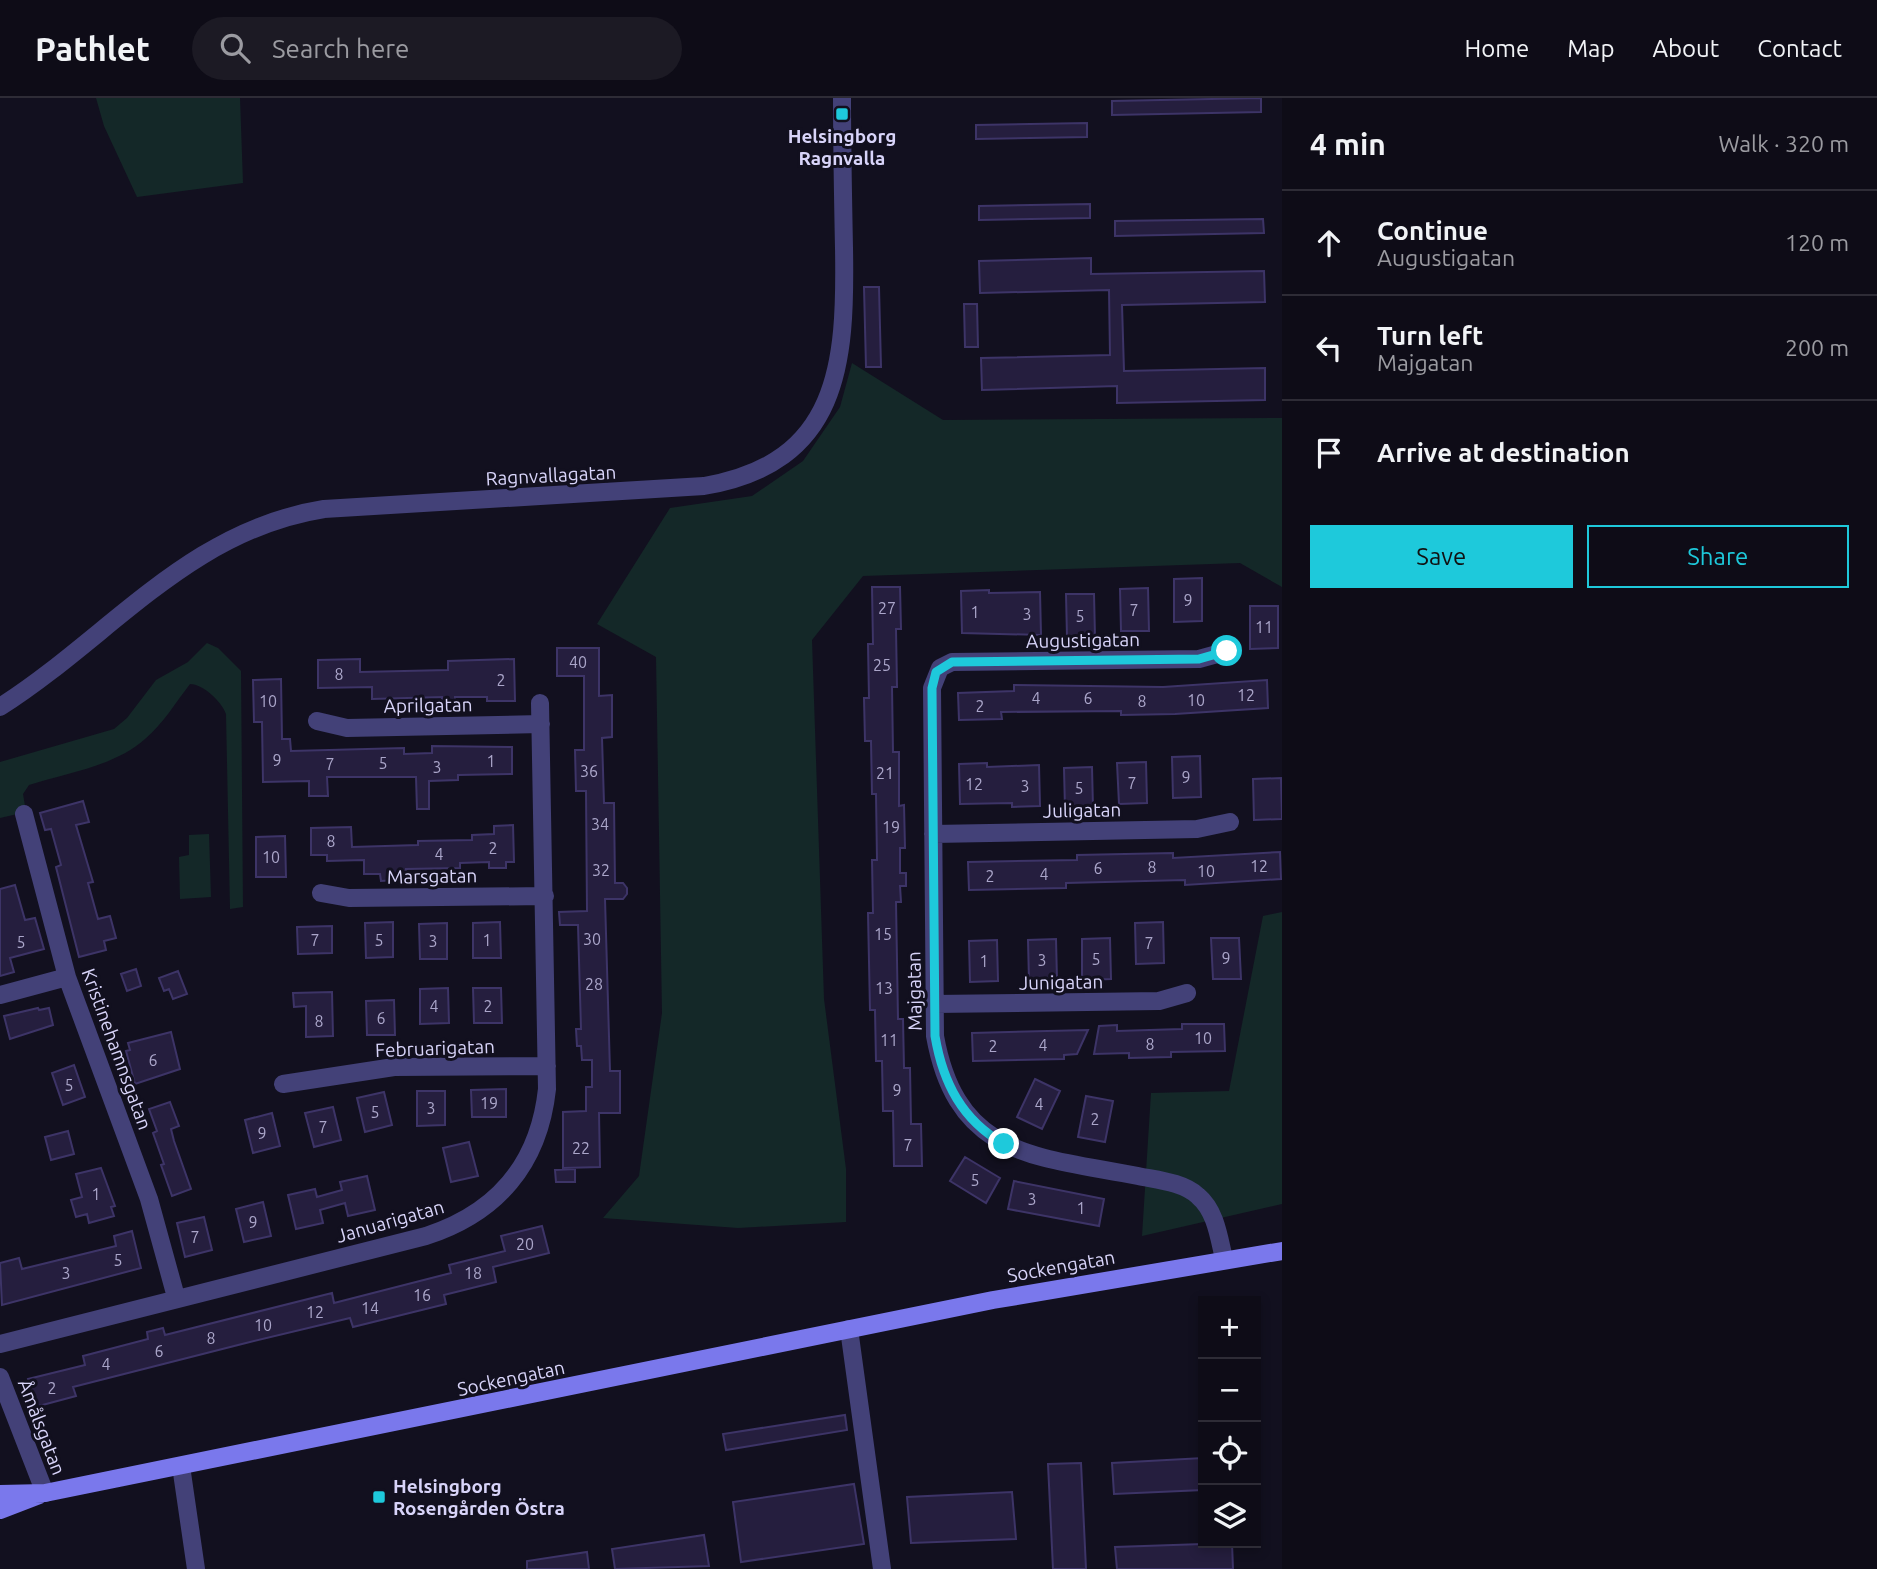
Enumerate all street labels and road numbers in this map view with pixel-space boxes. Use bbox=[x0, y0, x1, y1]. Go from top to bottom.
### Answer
street label: Ragnvallagatan bbox=[485, 461, 617, 489]
street label: Augustigatan bbox=[1026, 628, 1140, 652]
street label: Aprilgatan bbox=[383, 693, 473, 717]
street label: Juligatan bbox=[1043, 798, 1121, 822]
street label: Marsgatan bbox=[387, 864, 477, 888]
street label: Majgatan bbox=[902, 951, 926, 1031]
street label: Kristinehamnsgatan bbox=[78, 965, 156, 1133]
street label: Junigatan bbox=[1019, 970, 1103, 994]
street label: Februarigatan bbox=[375, 1035, 495, 1061]
street label: Januarigatan bbox=[334, 1195, 446, 1247]
street label: Sockengatan bbox=[1005, 1246, 1117, 1286]
street label: Sockengatan bbox=[455, 1356, 567, 1400]
street label: Åmålsgatan bbox=[14, 1376, 70, 1478]

